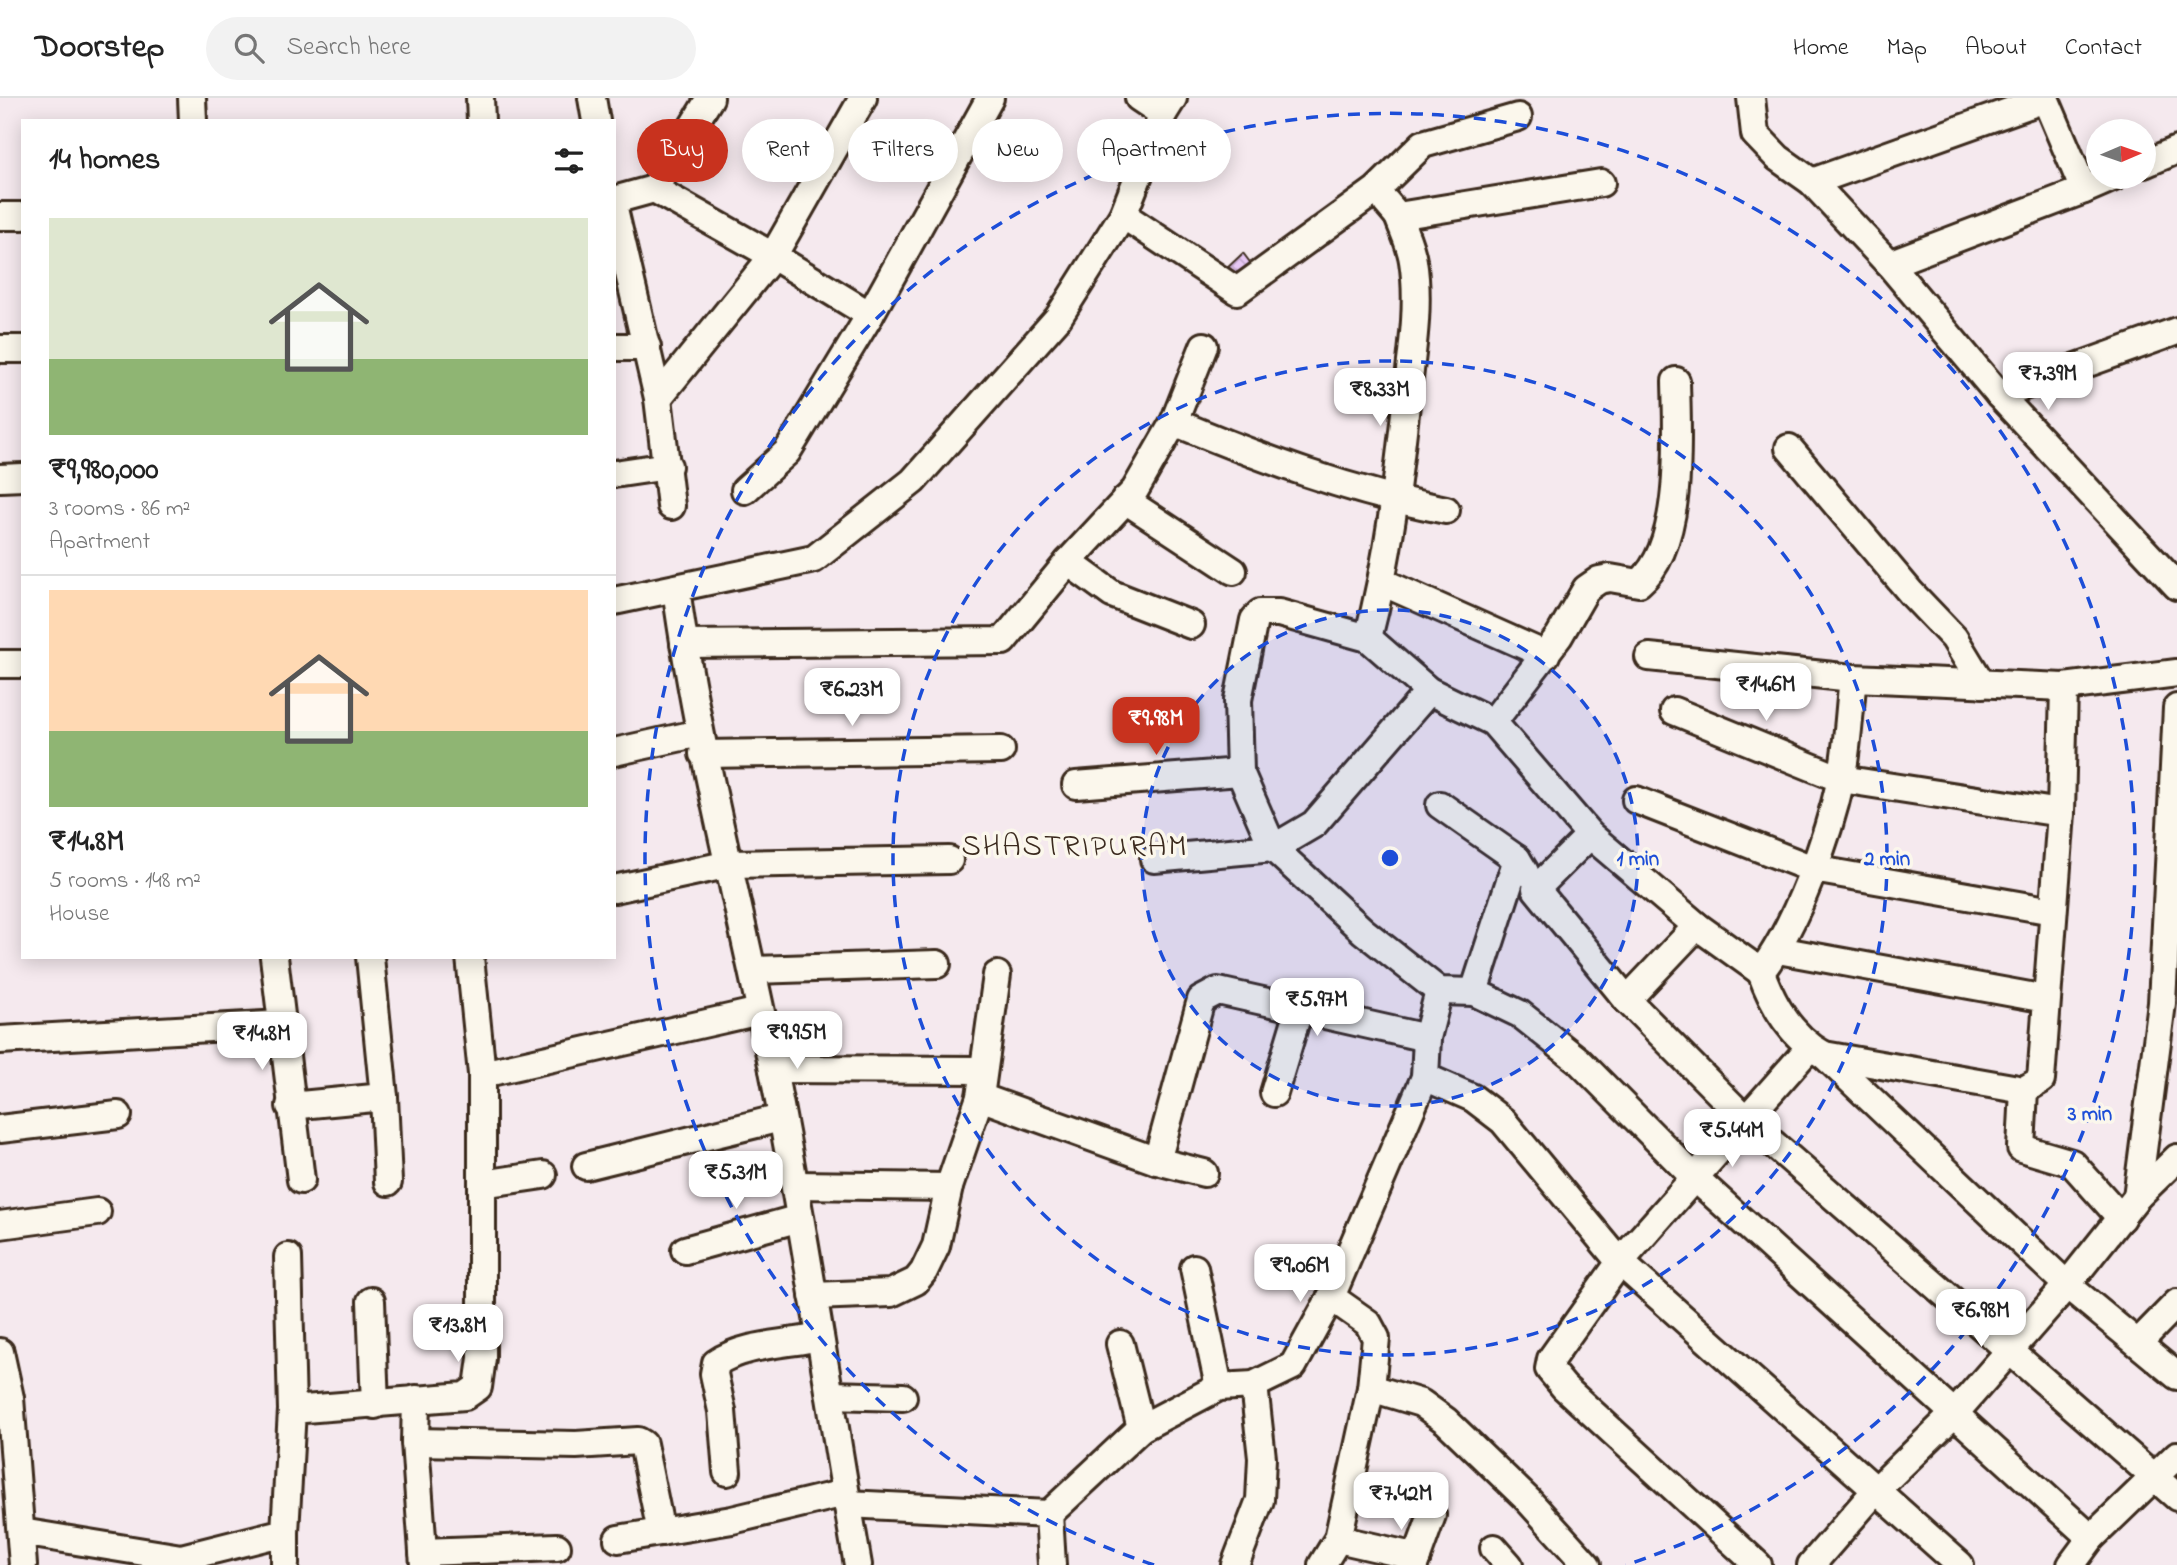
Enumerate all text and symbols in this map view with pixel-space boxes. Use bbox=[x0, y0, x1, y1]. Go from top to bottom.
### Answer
search box bbox=[206, 17, 696, 80]
text: Doorstep bbox=[35, 24, 164, 72]
icon: search bbox=[230, 29, 268, 67]
text: Search here bbox=[286, 29, 411, 67]
text: Home bbox=[1793, 31, 1849, 66]
text: Map bbox=[1887, 31, 1927, 66]
text: About bbox=[1965, 31, 2027, 66]
text: Contact bbox=[2065, 31, 2142, 66]
chip: Buy bbox=[637, 119, 728, 182]
chip: Rent bbox=[742, 119, 834, 182]
chip: Filters bbox=[848, 119, 958, 182]
chip: New bbox=[972, 119, 1063, 182]
chip: Apartment bbox=[1077, 119, 1231, 182]
north arrow bbox=[2086, 119, 2156, 189]
map controls bbox=[2086, 119, 2156, 189]
text: 14 homes bbox=[49, 139, 160, 183]
icon: filters bbox=[550, 142, 588, 180]
icon: home bbox=[256, 264, 382, 390]
pin: ₹7.39M bbox=[1991, 352, 2105, 412]
text: ₹7.39M bbox=[2019, 358, 2077, 391]
pin: ₹8.33M bbox=[1323, 368, 1437, 428]
text: ₹8.33M bbox=[1350, 374, 1410, 407]
text: ₹9,980,000 bbox=[49, 449, 158, 493]
text: 3 rooms · 86 m² bbox=[49, 493, 190, 526]
text: Apartment bbox=[49, 526, 150, 559]
icon: home bbox=[256, 636, 382, 762]
pin: ₹14.6M bbox=[1709, 664, 1823, 723]
pin: ₹6.23M bbox=[795, 668, 909, 728]
text: ₹14.6M bbox=[1736, 669, 1796, 702]
text: ₹6.23M bbox=[820, 674, 884, 707]
pin: ₹9.98M bbox=[1099, 698, 1213, 757]
text: ₹9.98M bbox=[1129, 703, 1183, 736]
text: ₹14.8M bbox=[49, 821, 124, 865]
district label: SHASTRIPURAM bbox=[961, 826, 1189, 870]
text: 1 min bbox=[1617, 845, 1659, 875]
text: 2 min bbox=[1863, 845, 1910, 875]
centre of rings bbox=[1378, 846, 1402, 870]
text: 5 rooms · 148 m² bbox=[49, 865, 201, 898]
text: House bbox=[49, 898, 109, 931]
pin: ₹5.97M bbox=[1260, 978, 1374, 1038]
text: ₹5.97M bbox=[1286, 984, 1348, 1017]
pin: ₹14.8M bbox=[205, 1012, 319, 1072]
pin: ₹9.95M bbox=[740, 1012, 854, 1071]
text: ₹9.95M bbox=[767, 1017, 827, 1050]
text: ₹14.8M bbox=[233, 1018, 291, 1051]
text: 3 min bbox=[2067, 1100, 2112, 1130]
pin: ₹5.44M bbox=[1675, 1110, 1789, 1169]
text: ₹5.44M bbox=[1700, 1115, 1764, 1148]
pin: ₹5.31M bbox=[679, 1152, 793, 1211]
text: ₹5.31M bbox=[705, 1157, 767, 1190]
pin: ₹9.06M bbox=[1243, 1244, 1357, 1304]
text: ₹9.06M bbox=[1270, 1250, 1330, 1283]
pin: ₹6.98M bbox=[1924, 1290, 2038, 1349]
text: ₹6.98M bbox=[1952, 1295, 2010, 1328]
pin: ₹13.8M bbox=[401, 1304, 515, 1364]
text: ₹13.8M bbox=[429, 1310, 487, 1343]
pin: ₹7.42M bbox=[1344, 1472, 1458, 1532]
text: ₹7.42M bbox=[1370, 1478, 1432, 1511]

